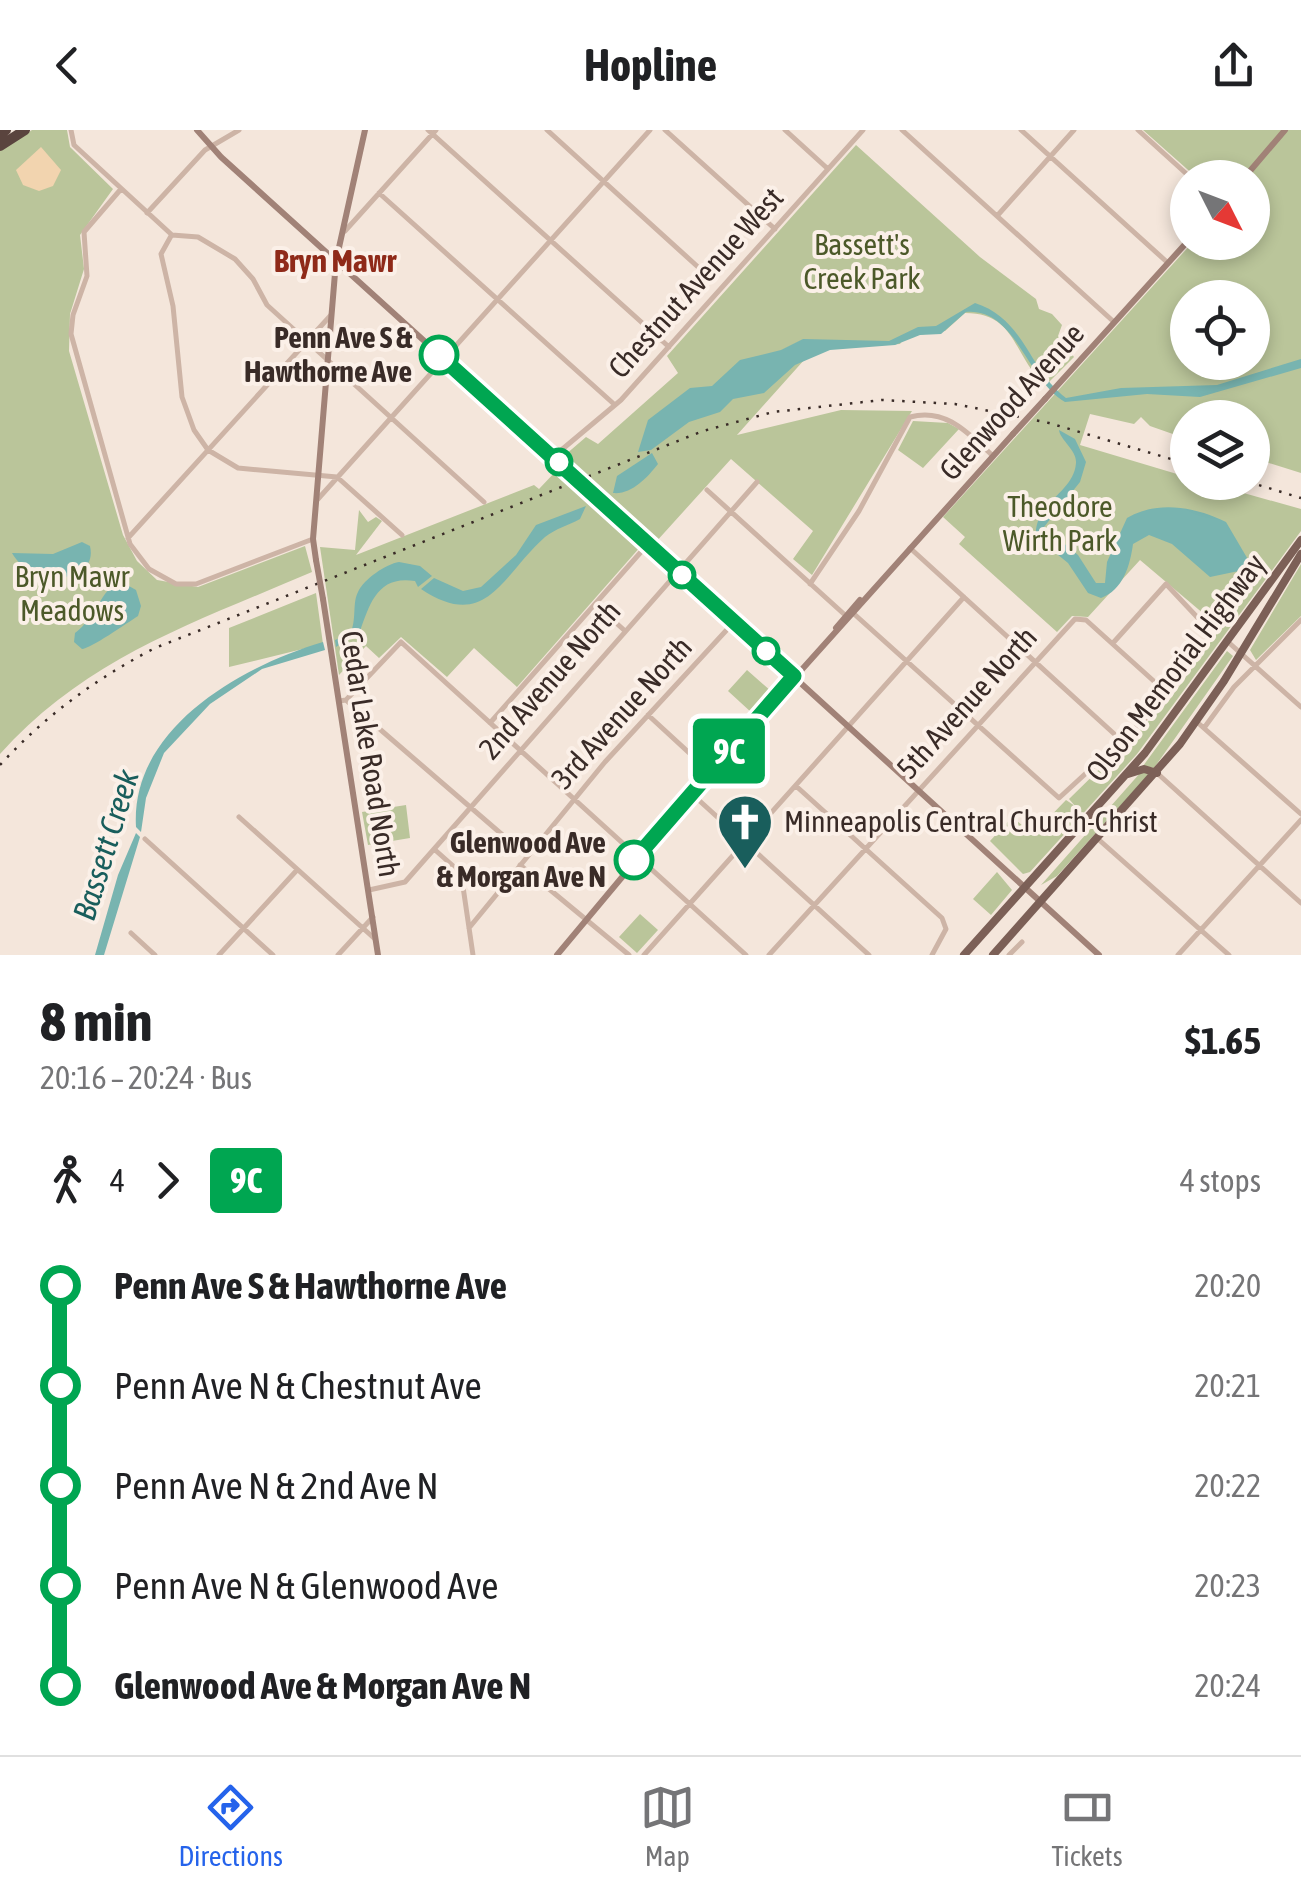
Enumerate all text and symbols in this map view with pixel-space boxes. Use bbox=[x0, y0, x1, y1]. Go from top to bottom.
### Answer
icon: back bbox=[40, 38, 95, 93]
icon: share bbox=[1206, 38, 1261, 93]
text: Hopline bbox=[584, 39, 717, 91]
north arrow bbox=[1170, 160, 1270, 260]
map controls bbox=[1170, 160, 1270, 500]
street label: Chestnut Avenue West bbox=[601, 180, 789, 384]
park label: Bassett's Creek Park bbox=[804, 227, 920, 295]
district label: Bryn Mawr bbox=[274, 242, 397, 279]
button: locate bbox=[1170, 280, 1270, 380]
street label: Glenwood Avenue bbox=[932, 316, 1090, 487]
place label: Penn Ave S & Hawthorne Ave bbox=[244, 320, 412, 388]
marker: Penn Ave S & Hawthorne Ave bbox=[420, 336, 458, 374]
button: layers bbox=[1170, 400, 1270, 500]
unlabelled marker bbox=[546, 449, 572, 475]
park label: Theodore Wirth Park bbox=[1003, 489, 1117, 557]
street label: Olson Memorial Highway bbox=[1079, 547, 1272, 788]
park label: Bryn Mawr Meadows bbox=[15, 559, 131, 627]
unlabelled marker bbox=[669, 562, 695, 588]
street label: 2nd Avenue North bbox=[472, 594, 627, 765]
street label: 5th Avenue North bbox=[889, 620, 1043, 785]
street label: Cedar Lake Road North bbox=[335, 628, 407, 879]
street label: 3rd Avenue North bbox=[544, 630, 698, 795]
unlabelled marker bbox=[753, 638, 779, 664]
line badge: 9C bbox=[684, 718, 774, 784]
text: 9C bbox=[713, 731, 745, 771]
water label: Bassett Creek bbox=[65, 764, 146, 925]
church icon: Minneapolis Central Church-Christ bbox=[715, 792, 775, 871]
place label: Minneapolis Central Church-Christ bbox=[784, 804, 1158, 838]
place label: Glenwood Ave & Morgan Ave N bbox=[437, 825, 606, 893]
marker: Glenwood Ave & Morgan Ave N bbox=[615, 841, 653, 879]
text: 8 min bbox=[40, 990, 152, 1053]
text: $1.65 bbox=[1185, 1019, 1261, 1062]
text: 20:16 – 20:24 · Bus bbox=[40, 1059, 252, 1096]
icon: walk bbox=[40, 1153, 95, 1208]
icon: forward bbox=[140, 1153, 195, 1208]
text: 9C bbox=[230, 1160, 262, 1200]
text: 4 bbox=[110, 1162, 125, 1199]
text: 4 stops bbox=[1180, 1162, 1261, 1199]
text: Penn Ave S & Hawthorne Ave bbox=[114, 1264, 507, 1307]
text: 20:20 bbox=[1195, 1267, 1261, 1304]
text: Penn Ave N & Chestnut Ave bbox=[114, 1364, 482, 1407]
text: 20:21 bbox=[1195, 1367, 1261, 1404]
text: Penn Ave N & 2nd Ave N bbox=[114, 1464, 439, 1507]
text: 20:22 bbox=[1195, 1467, 1261, 1504]
text: Penn Ave N & Glenwood Ave bbox=[114, 1564, 498, 1607]
text: 20:23 bbox=[1195, 1567, 1261, 1604]
text: Glenwood Ave & Morgan Ave N bbox=[114, 1664, 531, 1707]
text: 20:24 bbox=[1195, 1667, 1261, 1704]
tab: Directions bbox=[178, 1780, 283, 1872]
tab: Map bbox=[640, 1780, 695, 1872]
tab: Tickets bbox=[1052, 1780, 1123, 1872]

